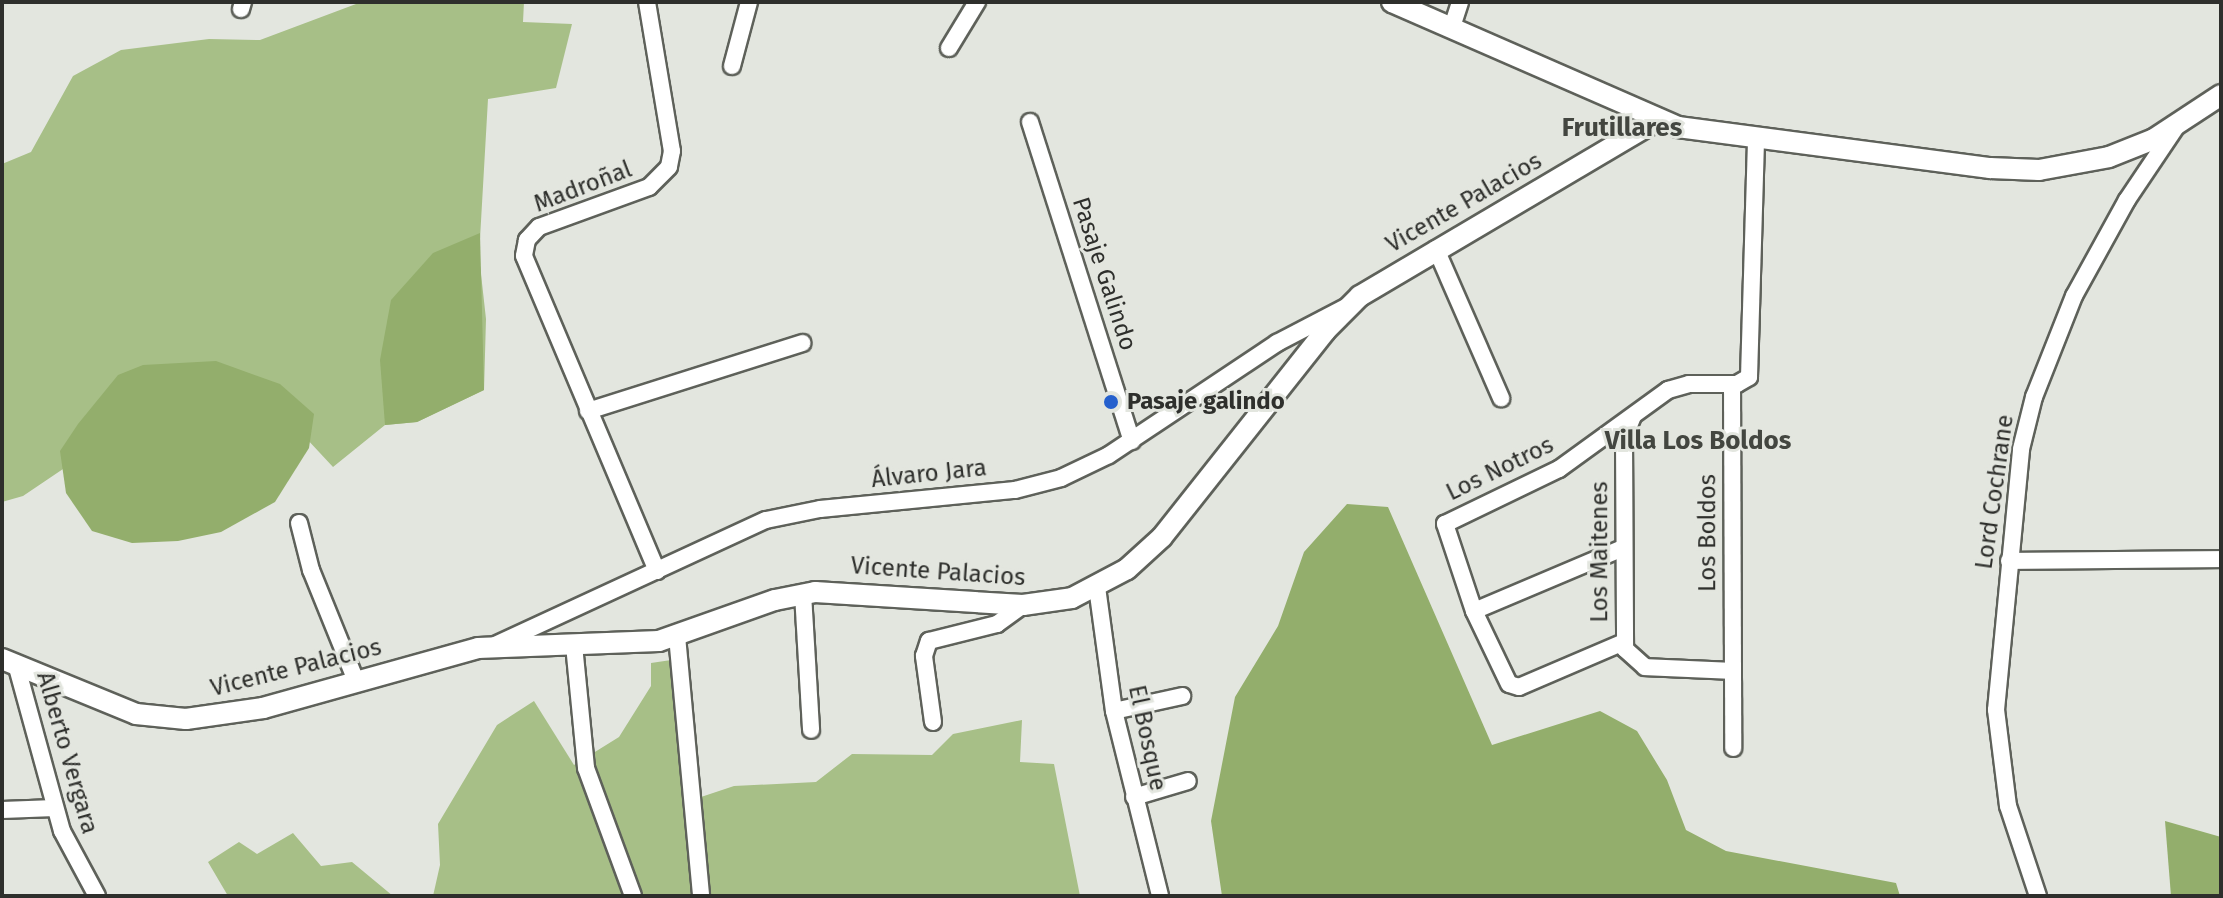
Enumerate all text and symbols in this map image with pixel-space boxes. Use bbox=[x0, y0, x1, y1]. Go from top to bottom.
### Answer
district label: Frutillares bbox=[1562, 112, 1682, 144]
street label: Vicente Palacios bbox=[1381, 147, 1547, 259]
street label: Madroñal bbox=[530, 155, 636, 219]
street label: Pasaje Galindo bbox=[1066, 194, 1142, 354]
place label: Pasaje galindo bbox=[1127, 388, 1285, 416]
marker: Pasaje galindo bbox=[1102, 393, 1120, 411]
street label: Lord Cochrane bbox=[1970, 413, 2020, 571]
district label: Villa Los Boldos bbox=[1605, 425, 1791, 457]
street label: Los Notros bbox=[1442, 431, 1558, 507]
street label: Álvaro Jara bbox=[870, 454, 988, 494]
street label: Los Boldos bbox=[1694, 474, 1722, 592]
street label: Los Maitenes bbox=[1586, 481, 1614, 623]
street label: Vicente Palacios bbox=[850, 552, 1026, 592]
street label: Vicente Palacios bbox=[208, 633, 384, 703]
street label: Alberto Vergara bbox=[30, 669, 104, 837]
street label: El Bosque bbox=[1122, 683, 1172, 793]

